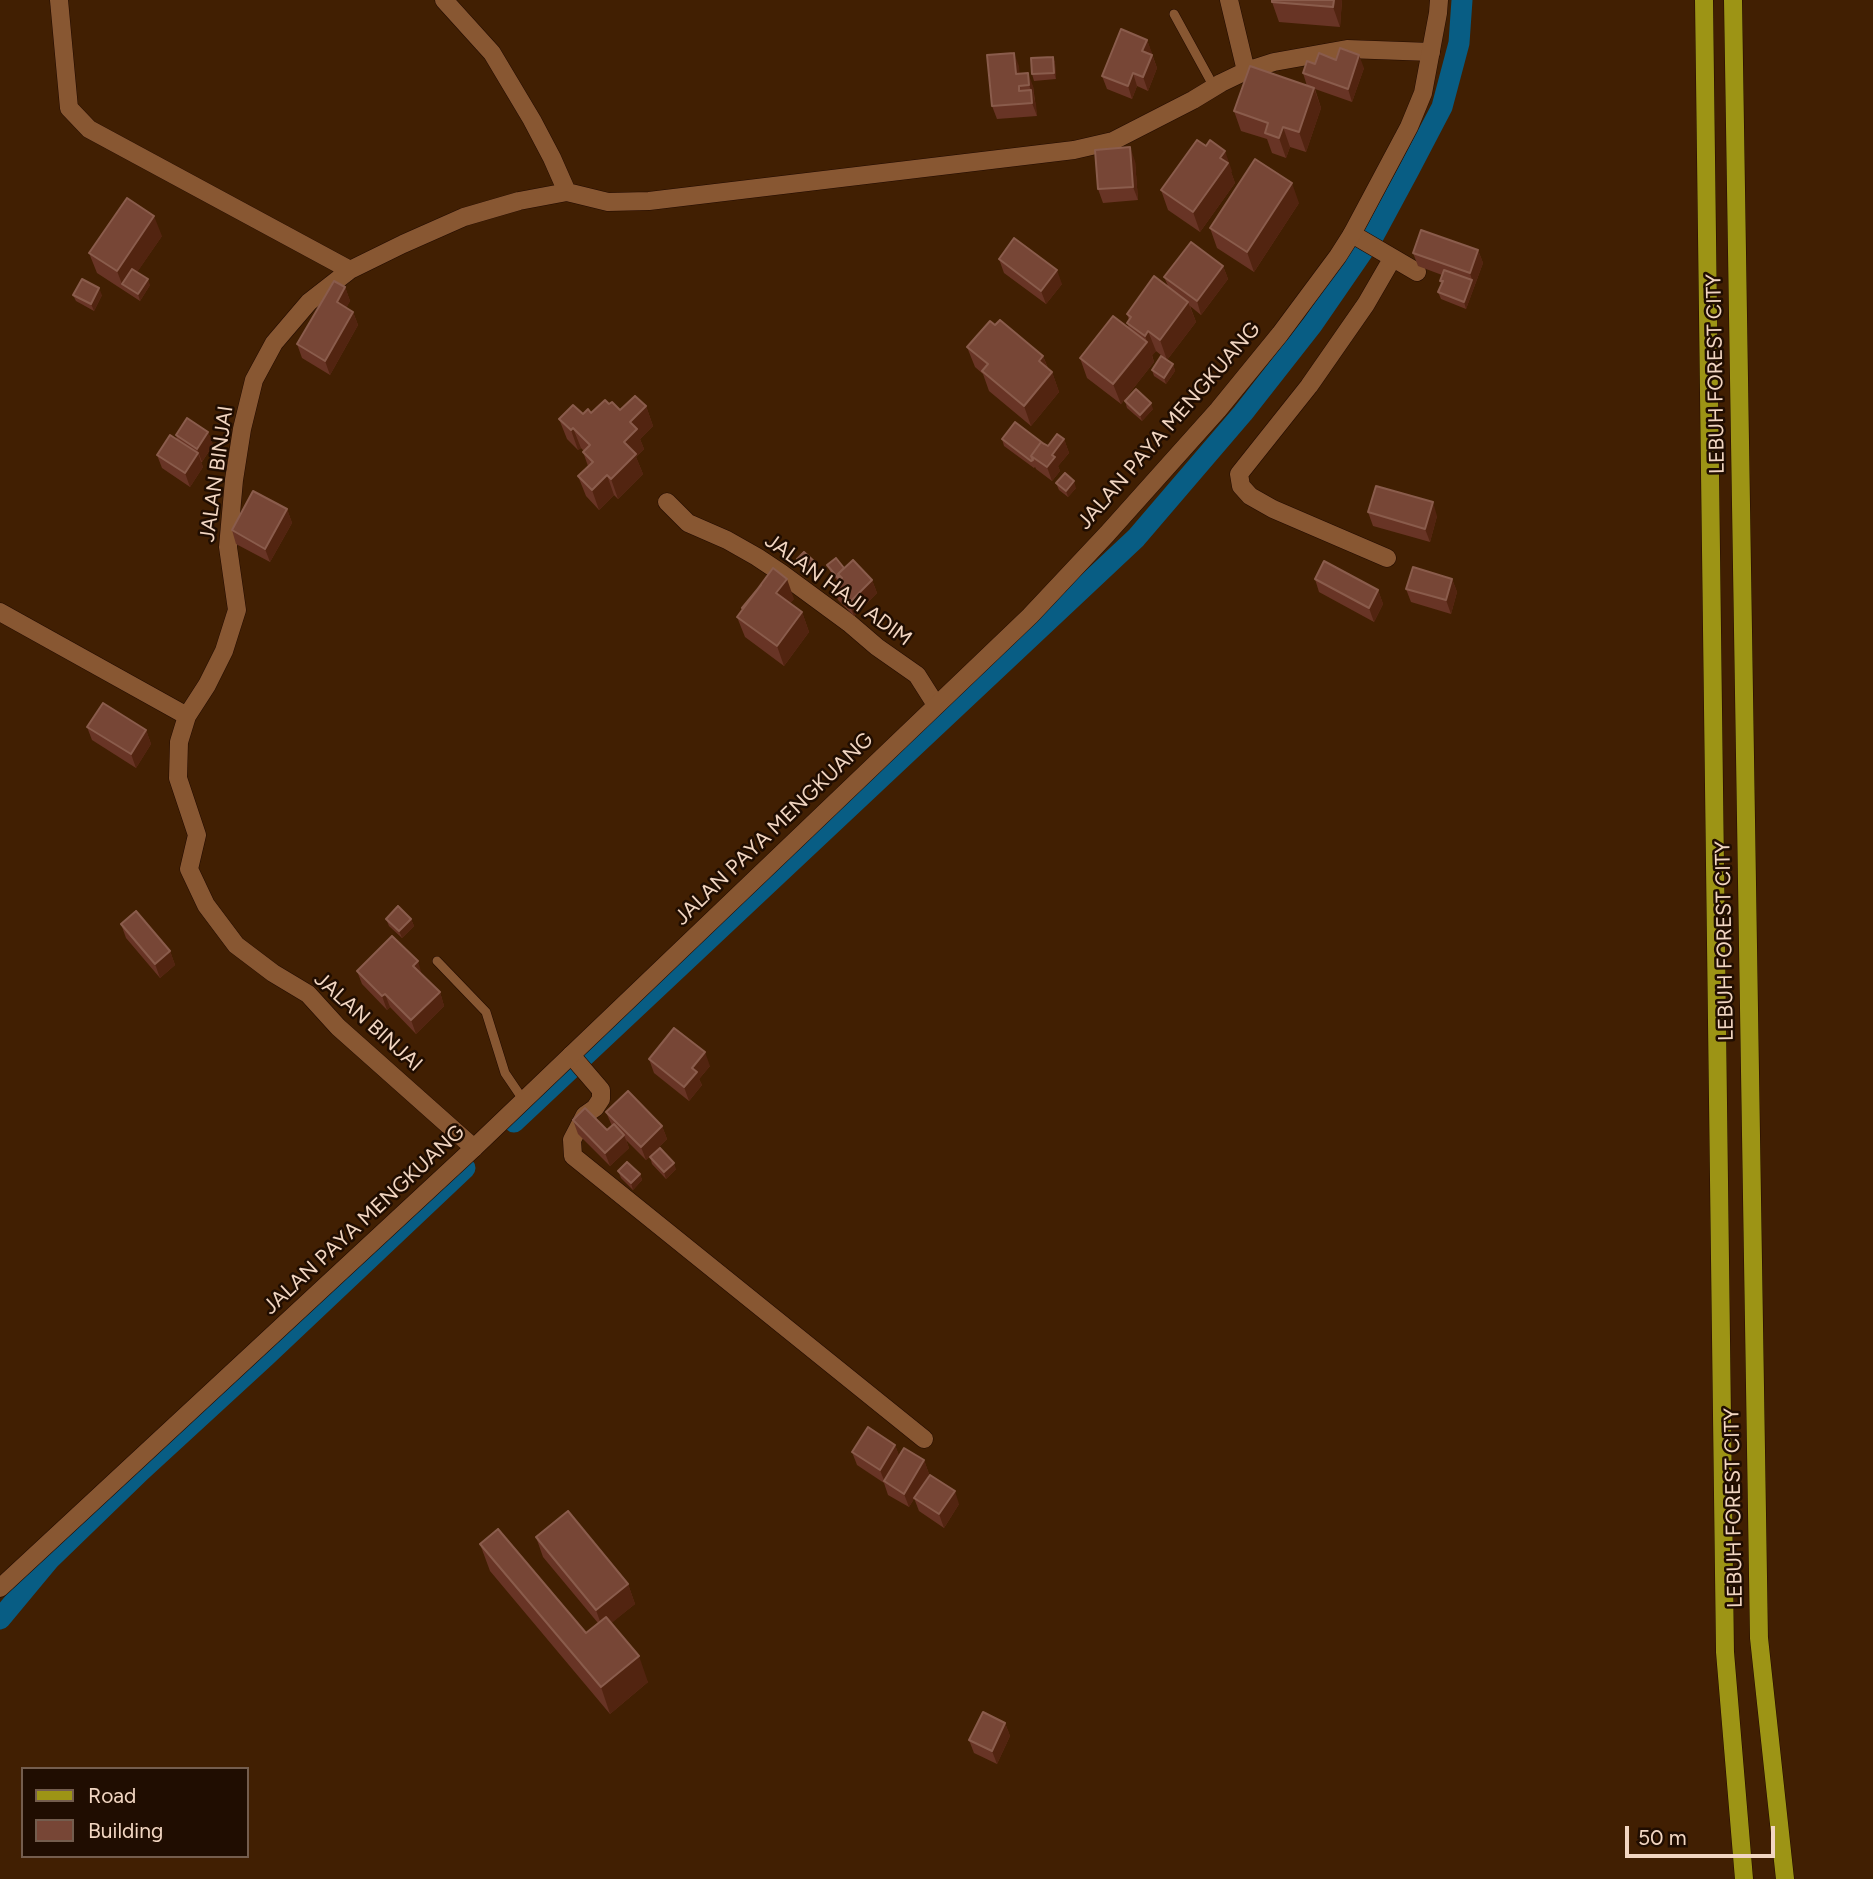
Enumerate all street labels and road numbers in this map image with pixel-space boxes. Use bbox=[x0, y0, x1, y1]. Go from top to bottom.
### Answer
street label: LEBUH FOREST CITY bbox=[1702, 274, 1730, 474]
street label: JALAN PAYA MENGKUANG bbox=[1072, 317, 1266, 535]
street label: JALAN BINJAI bbox=[195, 404, 239, 544]
street label: JALAN HAJI ADIM bbox=[760, 528, 916, 652]
street label: JALAN PAYA MENGKUANG bbox=[669, 727, 879, 931]
street label: LEBUH FOREST CITY bbox=[1711, 841, 1739, 1041]
street label: JALAN BINJAI bbox=[309, 967, 427, 1077]
street label: JALAN PAYA MENGKUANG bbox=[258, 1120, 470, 1320]
street label: LEBUH FOREST CITY bbox=[1720, 1408, 1748, 1608]

